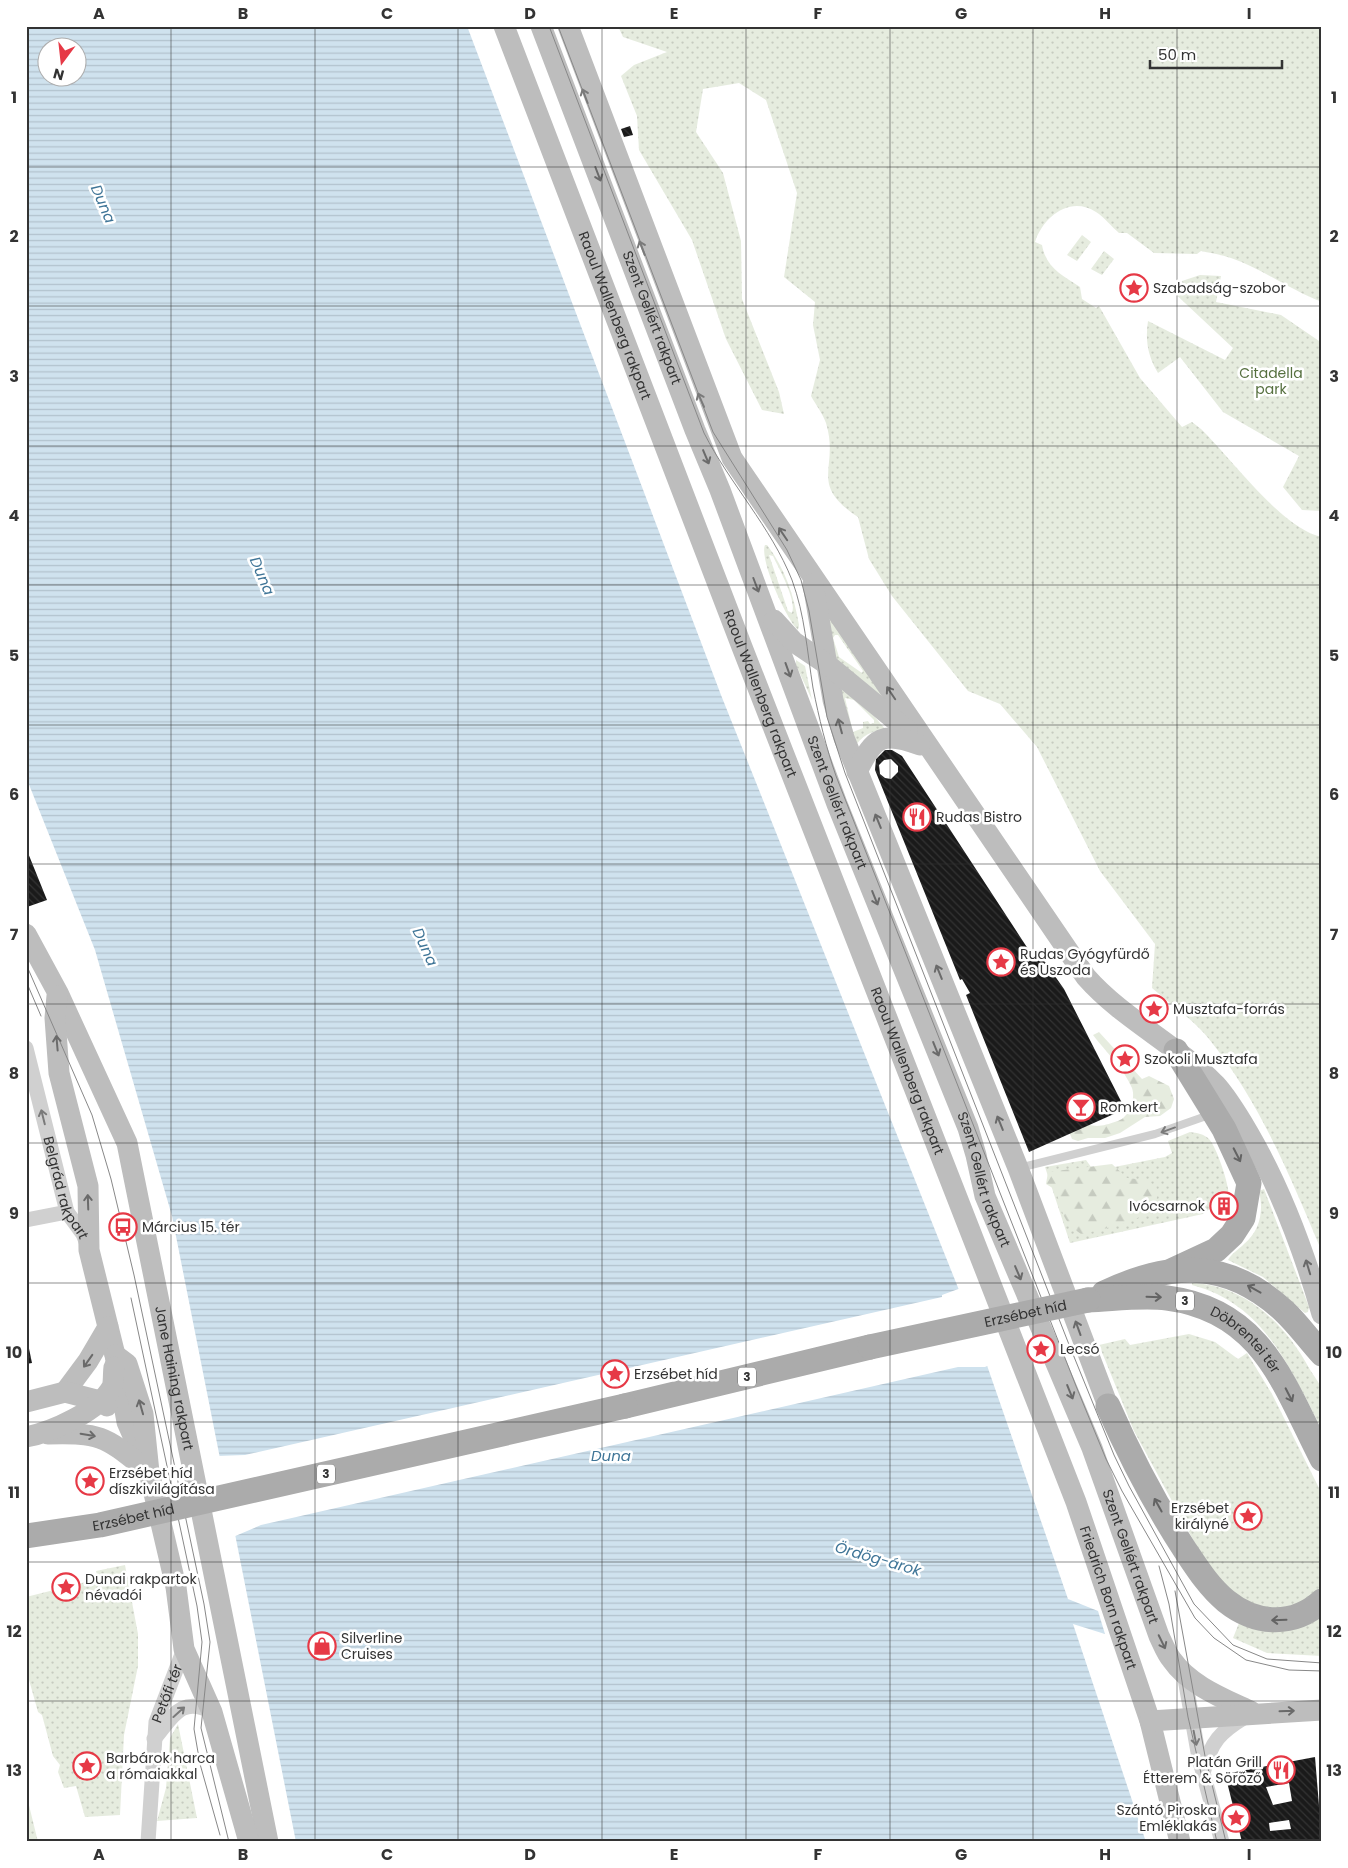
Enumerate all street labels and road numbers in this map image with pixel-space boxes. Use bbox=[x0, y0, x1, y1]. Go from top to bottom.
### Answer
street label: Raoul Wallenberg rakpart bbox=[574, 228, 656, 402]
street label: Szent Gellért rakpart bbox=[618, 248, 687, 387]
street label: Raoul Wallenberg rakpart bbox=[719, 607, 802, 780]
street label: Szent Gellért rakpart bbox=[802, 733, 872, 872]
street label: Raoul Wallenberg rakpart bbox=[866, 984, 949, 1158]
street label: Szent Gellért rakpart bbox=[952, 1109, 1016, 1250]
street label: Belgrád rakpart bbox=[38, 1134, 94, 1242]
road number: 3 bbox=[1176, 1292, 1194, 1310]
street label: Erzsébet híd bbox=[982, 1295, 1068, 1332]
street label: Döbrentei tér bbox=[1207, 1301, 1285, 1377]
street label: Jane Haining rakpart bbox=[150, 1304, 199, 1452]
road number: 3 bbox=[738, 1368, 756, 1386]
road number: 3 bbox=[317, 1465, 335, 1484]
street label: Szent Gellért rakpart bbox=[1097, 1486, 1164, 1627]
street label: Erzsébet híd bbox=[91, 1498, 176, 1536]
street label: Friedrich Born rakpart bbox=[1075, 1523, 1142, 1672]
street label: Petőfi tér bbox=[147, 1661, 187, 1726]

